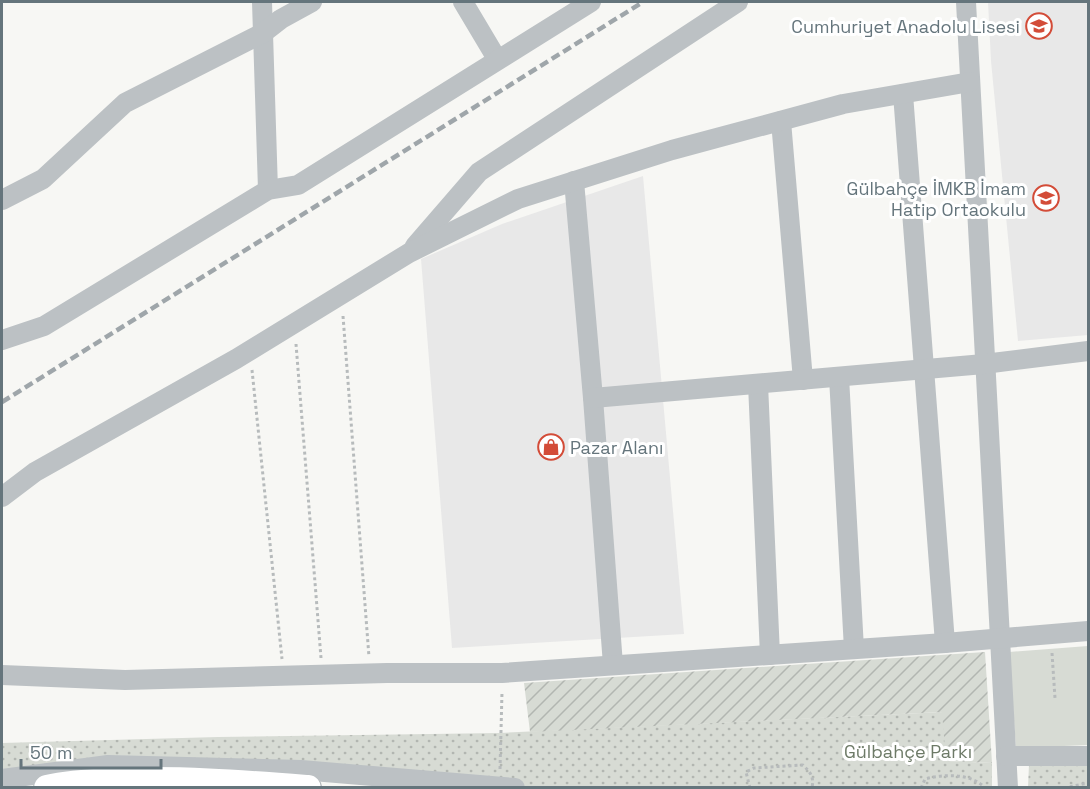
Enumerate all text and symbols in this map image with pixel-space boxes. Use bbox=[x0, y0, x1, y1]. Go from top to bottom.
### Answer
school or university icon: Cumhuriyet Anadolu Lisesi bbox=[1024, 11, 1054, 41]
place label: Cumhuriyet Anadolu Lisesi bbox=[791, 15, 1020, 38]
place label: Gülbahçe İMKB İmam Hatip Ortaokulu bbox=[847, 177, 1026, 221]
school or university icon: Gülbahçe İMKB İmam Hatip Ortaokulu bbox=[1031, 183, 1061, 213]
shop icon: Pazar Alanı bbox=[536, 432, 566, 462]
place label: Pazar Alanı bbox=[570, 436, 663, 459]
scale bar bbox=[21, 732, 160, 770]
park label: Gülbahçe Parkı bbox=[844, 740, 972, 763]
text: 50 m bbox=[30, 741, 72, 764]

